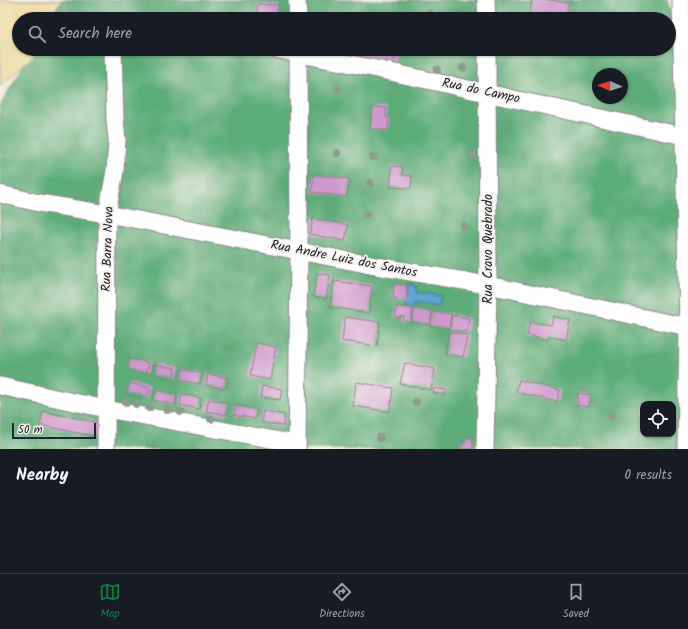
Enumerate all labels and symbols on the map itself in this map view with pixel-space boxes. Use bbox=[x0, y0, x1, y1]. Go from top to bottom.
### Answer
north arrow bbox=[592, 68, 628, 104]
street label: Rua do Campo bbox=[440, 73, 522, 110]
street label: Rua Cravo Quebrado bbox=[478, 194, 499, 304]
street label: Rua Barra Nova bbox=[96, 206, 120, 292]
street label: Rua Andre Luiz dos Santos bbox=[269, 235, 419, 284]
scale bar bbox=[12, 421, 96, 440]

